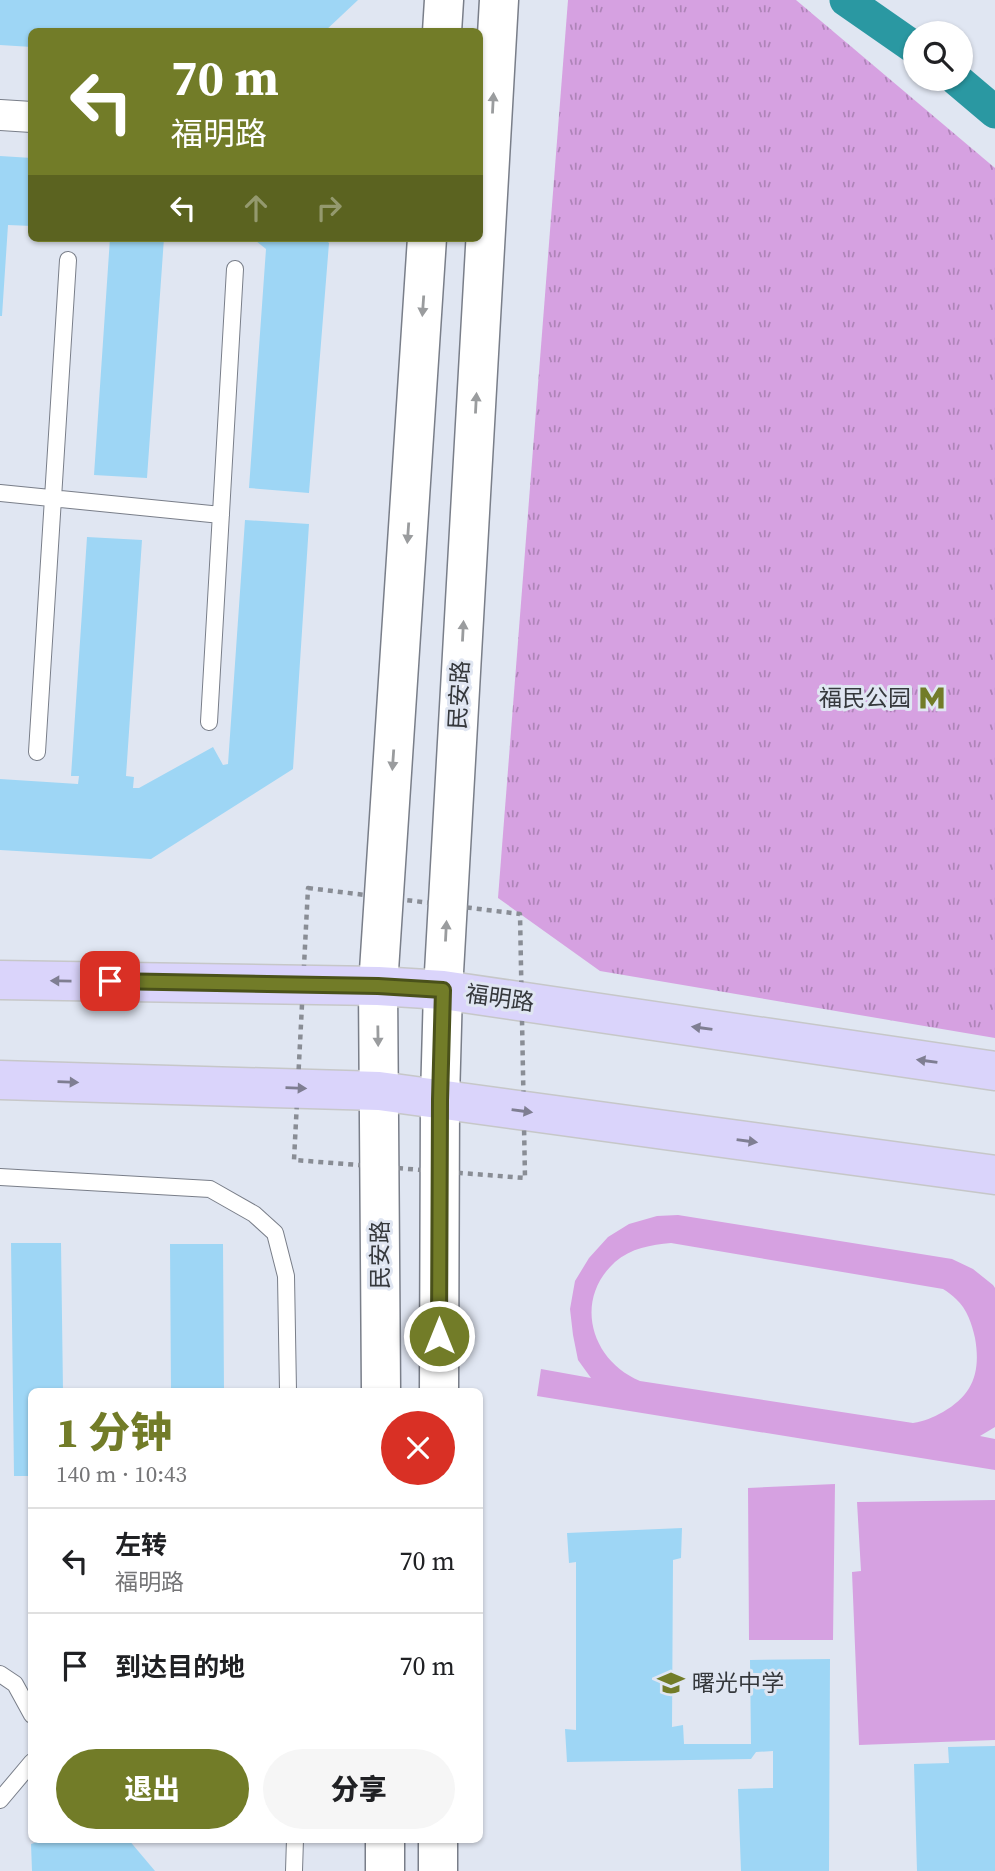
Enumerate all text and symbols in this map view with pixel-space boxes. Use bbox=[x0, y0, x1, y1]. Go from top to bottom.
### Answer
map controls bbox=[903, 21, 973, 91]
button: search bbox=[903, 21, 973, 91]
text: 70 m bbox=[171, 44, 279, 111]
icon: left bbox=[56, 56, 147, 147]
one-way arrow bbox=[488, 92, 499, 114]
text: 福明路 bbox=[171, 112, 267, 156]
icon: left bbox=[164, 189, 202, 227]
icon: ahead bbox=[237, 189, 275, 227]
icon: right bbox=[310, 189, 348, 227]
one-way arrow bbox=[417, 295, 428, 317]
one-way arrow bbox=[471, 392, 482, 414]
one-way arrow bbox=[402, 522, 413, 544]
one-way arrow bbox=[458, 619, 469, 641]
street label: 民安路 bbox=[441, 660, 477, 730]
place label: 福民公园 bbox=[819, 682, 911, 714]
metro station icon: 福民公园 bbox=[917, 683, 947, 713]
one-way arrow bbox=[387, 749, 398, 771]
one-way arrow bbox=[441, 920, 452, 942]
pin bbox=[80, 951, 140, 1011]
icon: arrive bbox=[91, 962, 129, 1000]
one-way arrow bbox=[50, 975, 72, 986]
street label: 福明路 bbox=[464, 977, 536, 1019]
one-way arrow bbox=[691, 1022, 713, 1033]
one-way arrow bbox=[372, 1025, 384, 1047]
one-way arrow bbox=[916, 1055, 938, 1066]
one-way arrow bbox=[57, 1076, 79, 1087]
one-way arrow bbox=[285, 1083, 307, 1094]
one-way arrow bbox=[511, 1105, 533, 1116]
one-way arrow bbox=[736, 1136, 758, 1147]
street label: 民安路 bbox=[364, 1221, 396, 1290]
position arrow bbox=[402, 1299, 476, 1373]
text: 1 分钟 bbox=[56, 1403, 172, 1461]
button: close bbox=[381, 1411, 455, 1485]
text: 140 m · 10:43 bbox=[56, 1458, 187, 1490]
text: 左转 bbox=[115, 1527, 167, 1563]
icon: left bbox=[56, 1542, 94, 1580]
text: 70 m bbox=[400, 1543, 455, 1579]
text: 福明路 bbox=[115, 1566, 184, 1598]
icon: arrive bbox=[56, 1647, 94, 1685]
text: 70 m bbox=[400, 1648, 455, 1684]
text: 到达目的地 bbox=[115, 1649, 245, 1685]
place label: 曙光中学 bbox=[692, 1667, 784, 1699]
school or university icon: 曙光中学 bbox=[656, 1668, 686, 1698]
button: 退出 bbox=[56, 1749, 249, 1829]
button: 分享 bbox=[263, 1749, 455, 1829]

